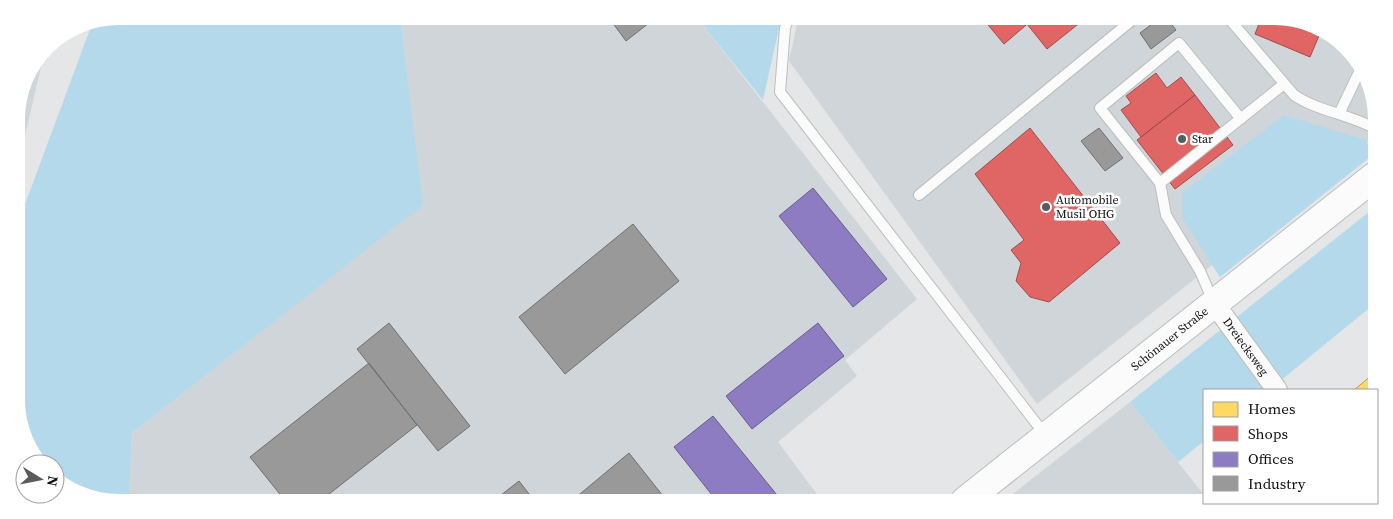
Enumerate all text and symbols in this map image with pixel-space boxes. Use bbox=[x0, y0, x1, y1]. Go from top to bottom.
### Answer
place label: Star bbox=[1192, 131, 1213, 147]
marker: Star bbox=[1176, 133, 1188, 145]
place label: Automobile Musil OHG bbox=[1056, 192, 1119, 222]
marker: Automobile Musil OHG bbox=[1040, 201, 1052, 213]
street label: Schönauer Straße bbox=[1128, 303, 1211, 374]
street label: Dreiecksweg bbox=[1219, 315, 1272, 379]
legend bbox=[1203, 389, 1378, 504]
text: Homes bbox=[1248, 398, 1295, 419]
text: Shops bbox=[1248, 423, 1288, 444]
text: Offices bbox=[1248, 448, 1294, 469]
north arrow bbox=[15, 454, 65, 504]
text: Industry bbox=[1248, 473, 1306, 494]
text: N bbox=[42, 474, 64, 488]

